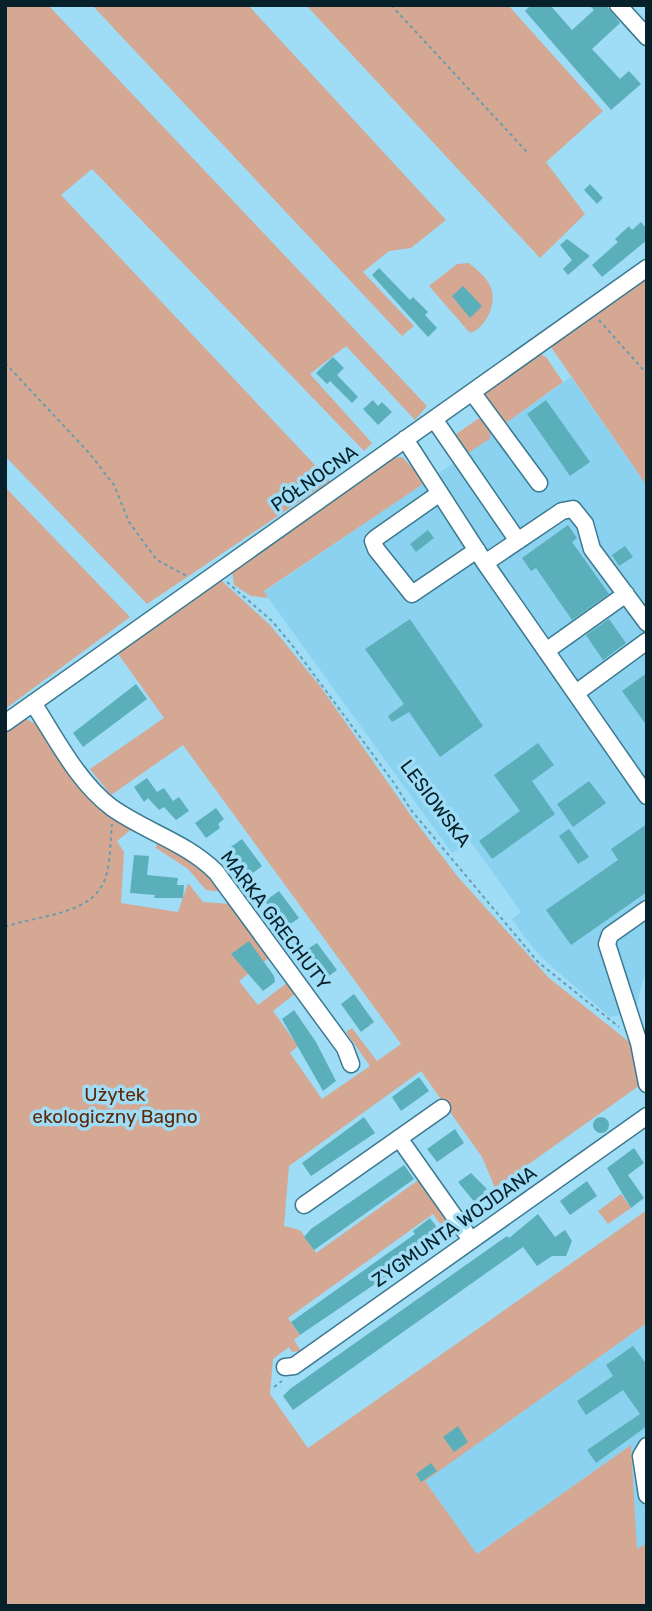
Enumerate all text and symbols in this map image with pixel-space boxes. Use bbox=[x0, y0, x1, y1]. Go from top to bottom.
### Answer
street label: PÓŁNOCNA bbox=[266, 440, 362, 517]
street label: LESIOWSKA bbox=[395, 755, 476, 852]
street label: MARKA GRECHUTY bbox=[216, 846, 335, 994]
park label: Użytek ekologiczny Bagno bbox=[32, 1083, 198, 1128]
street label: ZYGMUNTA WOJDANA bbox=[368, 1161, 541, 1292]

